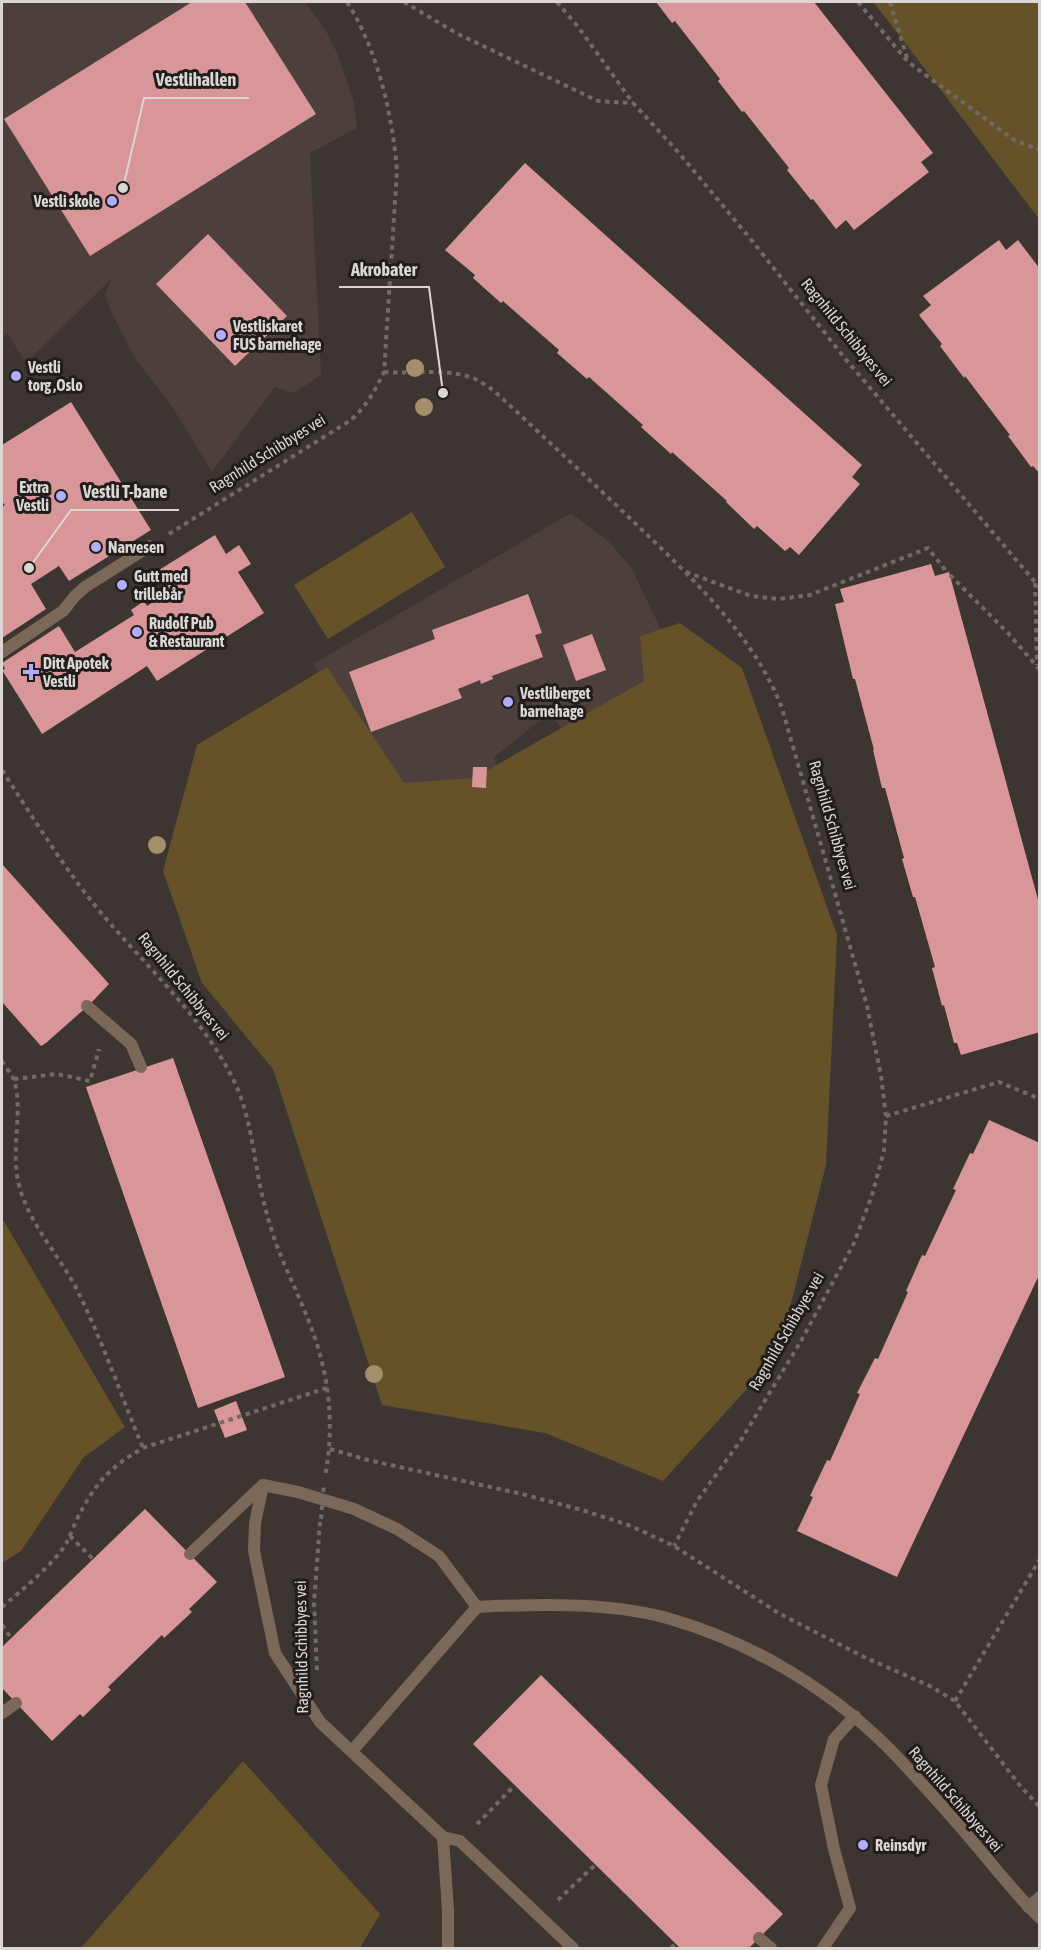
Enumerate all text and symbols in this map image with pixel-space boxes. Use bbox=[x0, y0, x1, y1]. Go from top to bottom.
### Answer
callout: Vestlihallen bbox=[144, 62, 249, 98]
text: Vestlihallen bbox=[155, 69, 236, 90]
place label: Vestli skole bbox=[33, 192, 100, 210]
marker: Vestli skole bbox=[105, 194, 119, 208]
callout: Akrobater bbox=[339, 251, 429, 287]
text: Akrobater bbox=[350, 259, 418, 280]
street label: Ragnhild Schibbyes vei bbox=[797, 275, 896, 390]
place label: Vestliskaret FUS barnehage bbox=[232, 317, 322, 353]
marker: Vestliskaret FUS barnehage bbox=[214, 328, 228, 342]
place label: Vestli torg ,Oslo bbox=[27, 358, 83, 394]
marker: Vestli torg ,Oslo bbox=[9, 369, 23, 383]
street label: Ragnhild Schibbyes vei bbox=[206, 410, 329, 497]
callout: Vestli T-bane bbox=[71, 474, 179, 510]
place label: Extra Vestli bbox=[15, 478, 49, 514]
text: Vestli T-bane bbox=[82, 481, 167, 502]
marker: Extra Vestli bbox=[54, 489, 68, 503]
place label: Narvesen bbox=[108, 538, 164, 556]
marker: Narvesen bbox=[89, 540, 103, 554]
place label: Gutt med trillebår bbox=[133, 567, 188, 603]
marker: Gutt med trillebår bbox=[115, 578, 129, 592]
place label: Rudolf Pub & Restaurant bbox=[149, 614, 225, 650]
marker: Rudolf Pub & Restaurant bbox=[130, 625, 144, 639]
place label: Ditt Apotek Vestli bbox=[42, 654, 110, 690]
marker: Ditt Apotek Vestli bbox=[24, 665, 38, 679]
place label: Vestliberget barnehage bbox=[519, 684, 591, 720]
marker: Vestliberget barnehage bbox=[501, 695, 515, 709]
street label: Ragnhild Schibbyes vei bbox=[805, 758, 860, 892]
street label: Ragnhild Schibbyes vei bbox=[134, 929, 233, 1044]
street label: Ragnhild Schibbyes vei bbox=[745, 1269, 828, 1394]
street label: Ragnhild Schibbyes vei bbox=[291, 1580, 312, 1714]
street label: Ragnhild Schibbyes vei bbox=[905, 1743, 1007, 1856]
place label: Reinsdyr bbox=[875, 1836, 927, 1854]
marker: Reinsdyr bbox=[856, 1838, 870, 1852]

